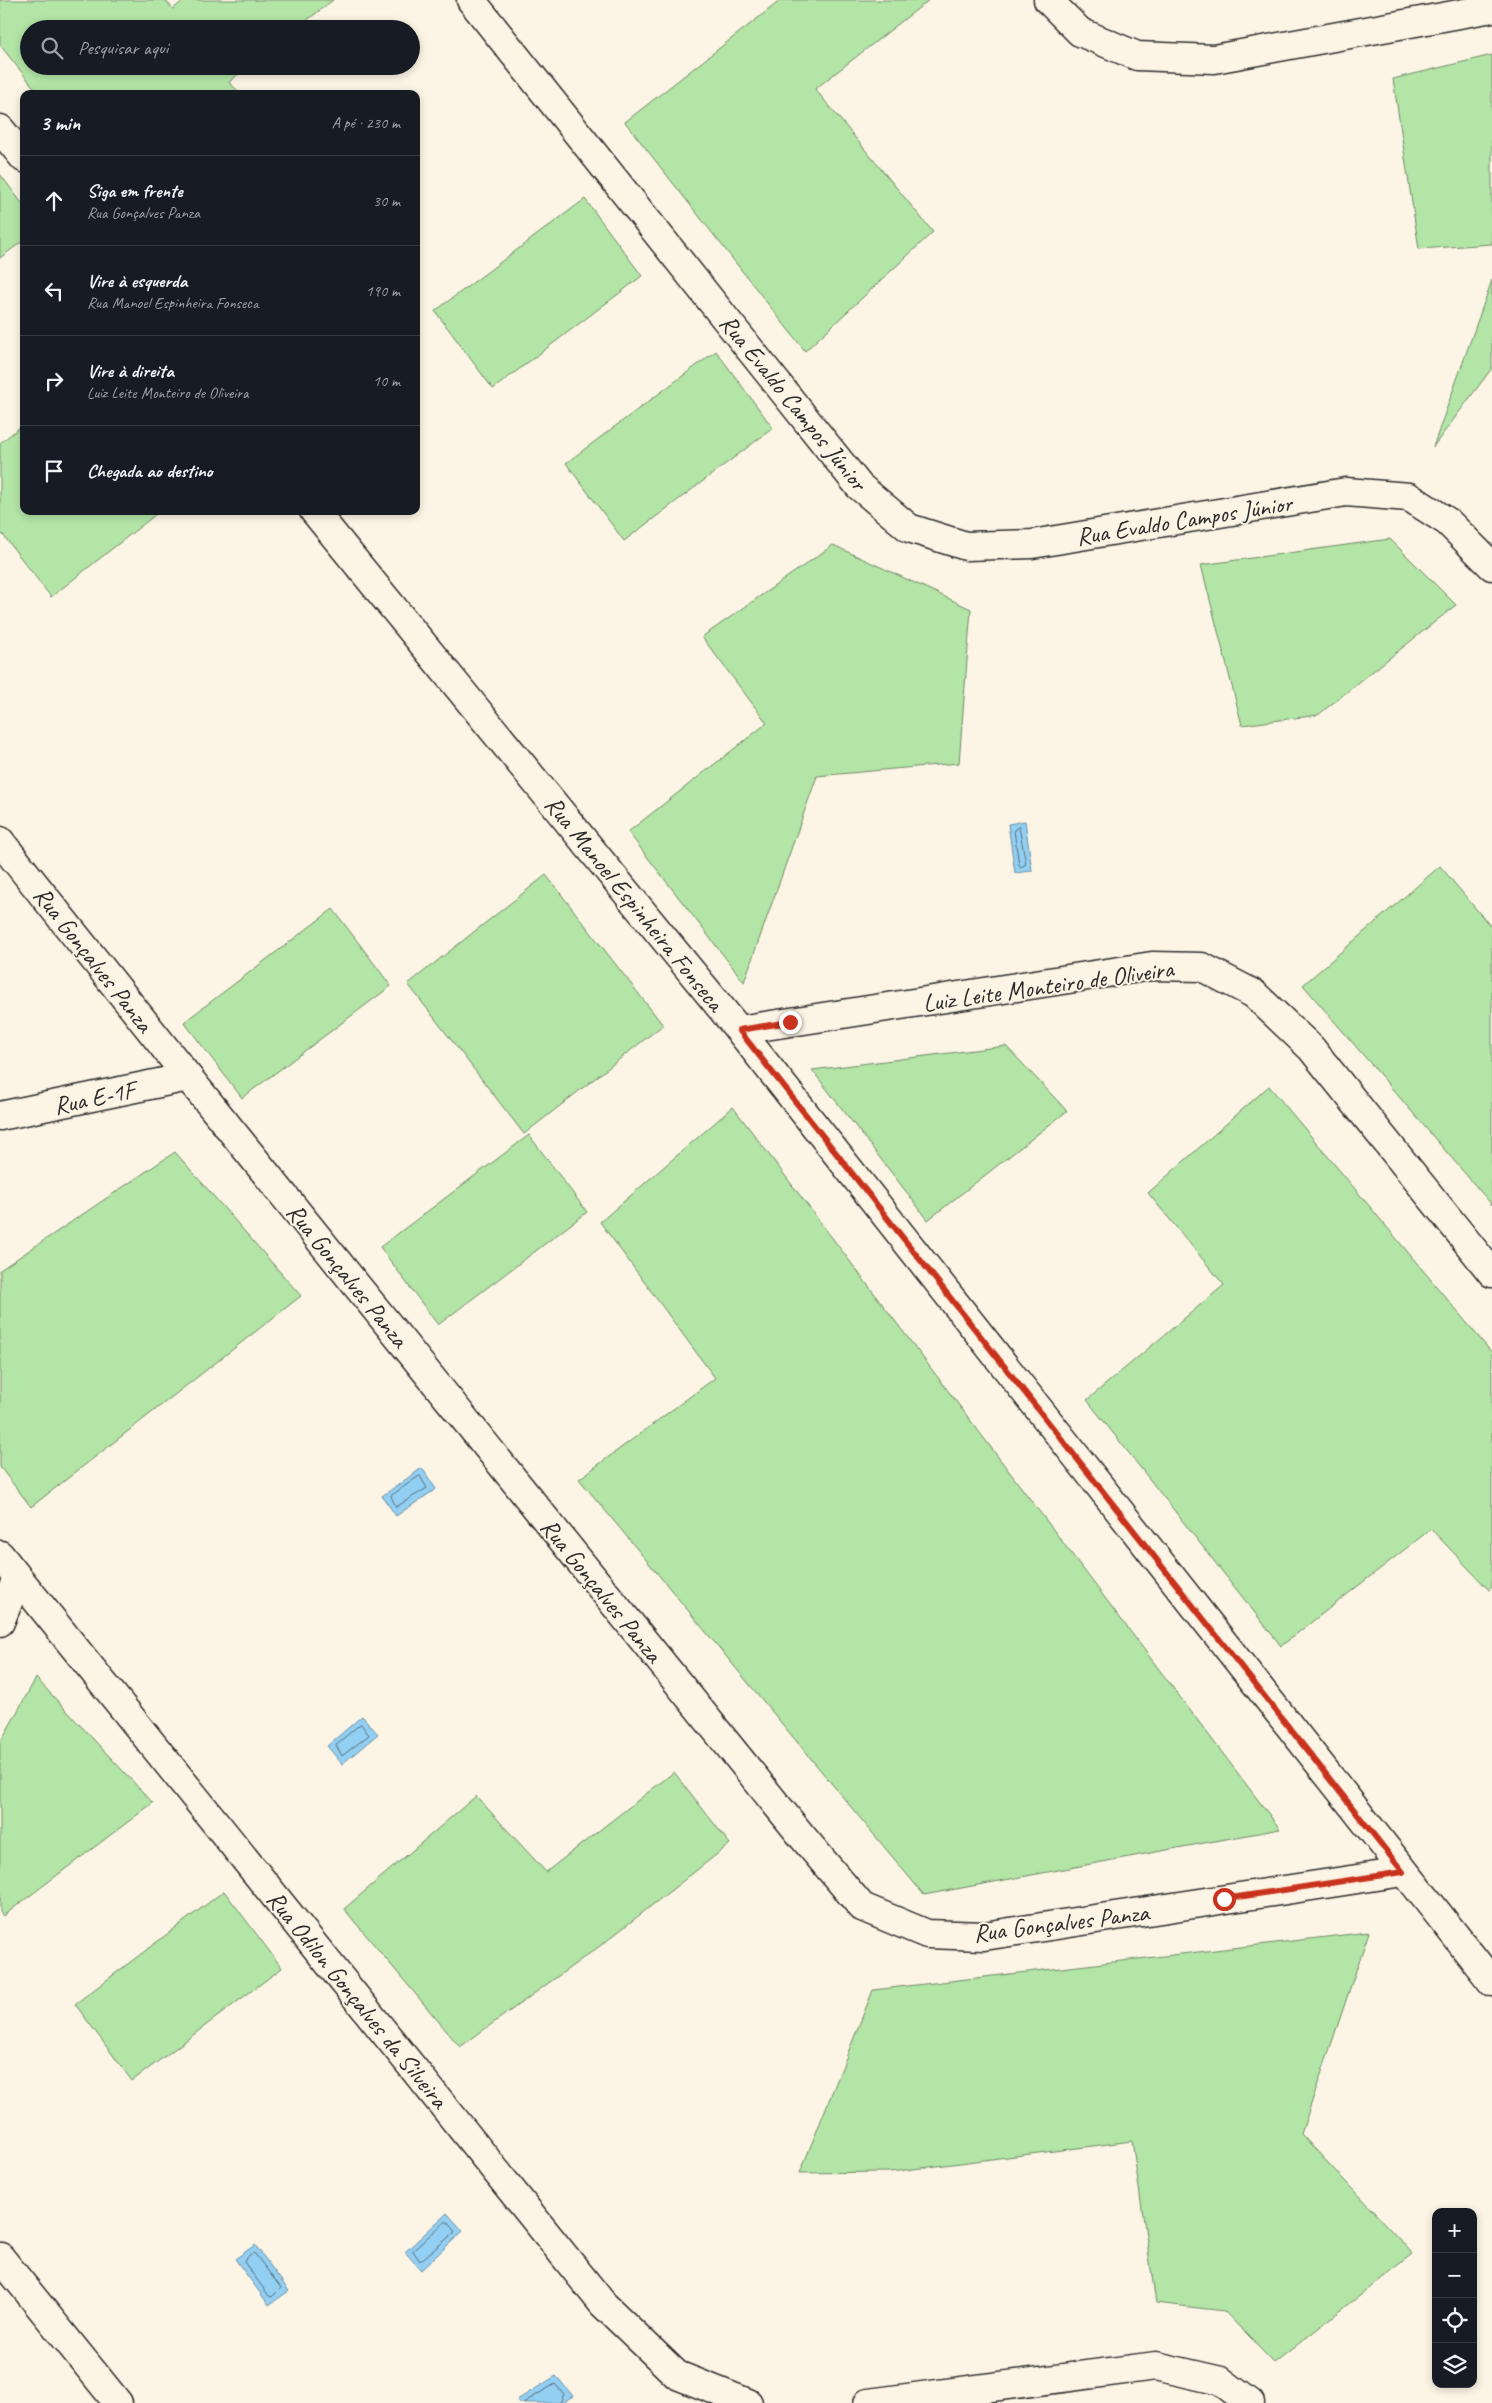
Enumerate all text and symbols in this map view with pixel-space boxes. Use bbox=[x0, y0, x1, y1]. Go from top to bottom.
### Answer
search box bbox=[20, 20, 420, 75]
icon: search bbox=[38, 34, 66, 62]
text: Pesquisar aqui bbox=[78, 36, 168, 60]
text: 3 min bbox=[40, 110, 80, 136]
text: A pé · 230 m bbox=[332, 113, 400, 133]
text: Siga em frente bbox=[87, 179, 183, 203]
icon: ahead bbox=[40, 187, 68, 215]
text: 30 m bbox=[373, 191, 400, 211]
text: Rua Gonçalves Panza bbox=[87, 203, 200, 223]
text: Vire à esquerda bbox=[87, 269, 187, 293]
icon: left bbox=[40, 277, 68, 305]
text: 190 m bbox=[366, 281, 400, 301]
text: Rua Manoel Espinheira Fonseca bbox=[87, 293, 259, 313]
street label: Rua Evaldo Campos Júnior bbox=[712, 308, 875, 499]
text: Vire à direita bbox=[87, 359, 174, 383]
icon: right bbox=[40, 367, 68, 395]
text: 10 m bbox=[373, 371, 400, 391]
text: Luiz Leite Monteiro de Oliveira bbox=[87, 383, 249, 403]
icon: arrive bbox=[40, 457, 68, 485]
text: Chegada ao destino bbox=[87, 459, 213, 483]
street label: Rua Evaldo Campos Júnior bbox=[1074, 487, 1296, 553]
street label: Rua Manoel Espinheira Fonseca bbox=[537, 789, 733, 1020]
street label: Rua Gonçalves Panza bbox=[26, 880, 161, 1041]
street label: Luiz Leite Monteiro de Oliveira bbox=[921, 952, 1177, 1019]
route end bbox=[779, 1011, 802, 1034]
street label: Rua E-1F bbox=[51, 1073, 143, 1122]
street label: Rua Gonçalves Panza bbox=[279, 1197, 416, 1356]
street label: Rua Gonçalves Panza bbox=[533, 1512, 670, 1671]
street label: Rua Odilon Gonçalves da Silveira bbox=[259, 1884, 456, 2117]
route start bbox=[1213, 1888, 1236, 1911]
street label: Rua Gonçalves Panza bbox=[972, 1896, 1153, 1950]
map controls bbox=[1432, 2208, 1477, 2388]
button: + bbox=[1432, 2208, 1477, 2253]
button: − bbox=[1432, 2253, 1477, 2298]
button: locate bbox=[1432, 2298, 1477, 2343]
button: layers bbox=[1432, 2343, 1477, 2388]

